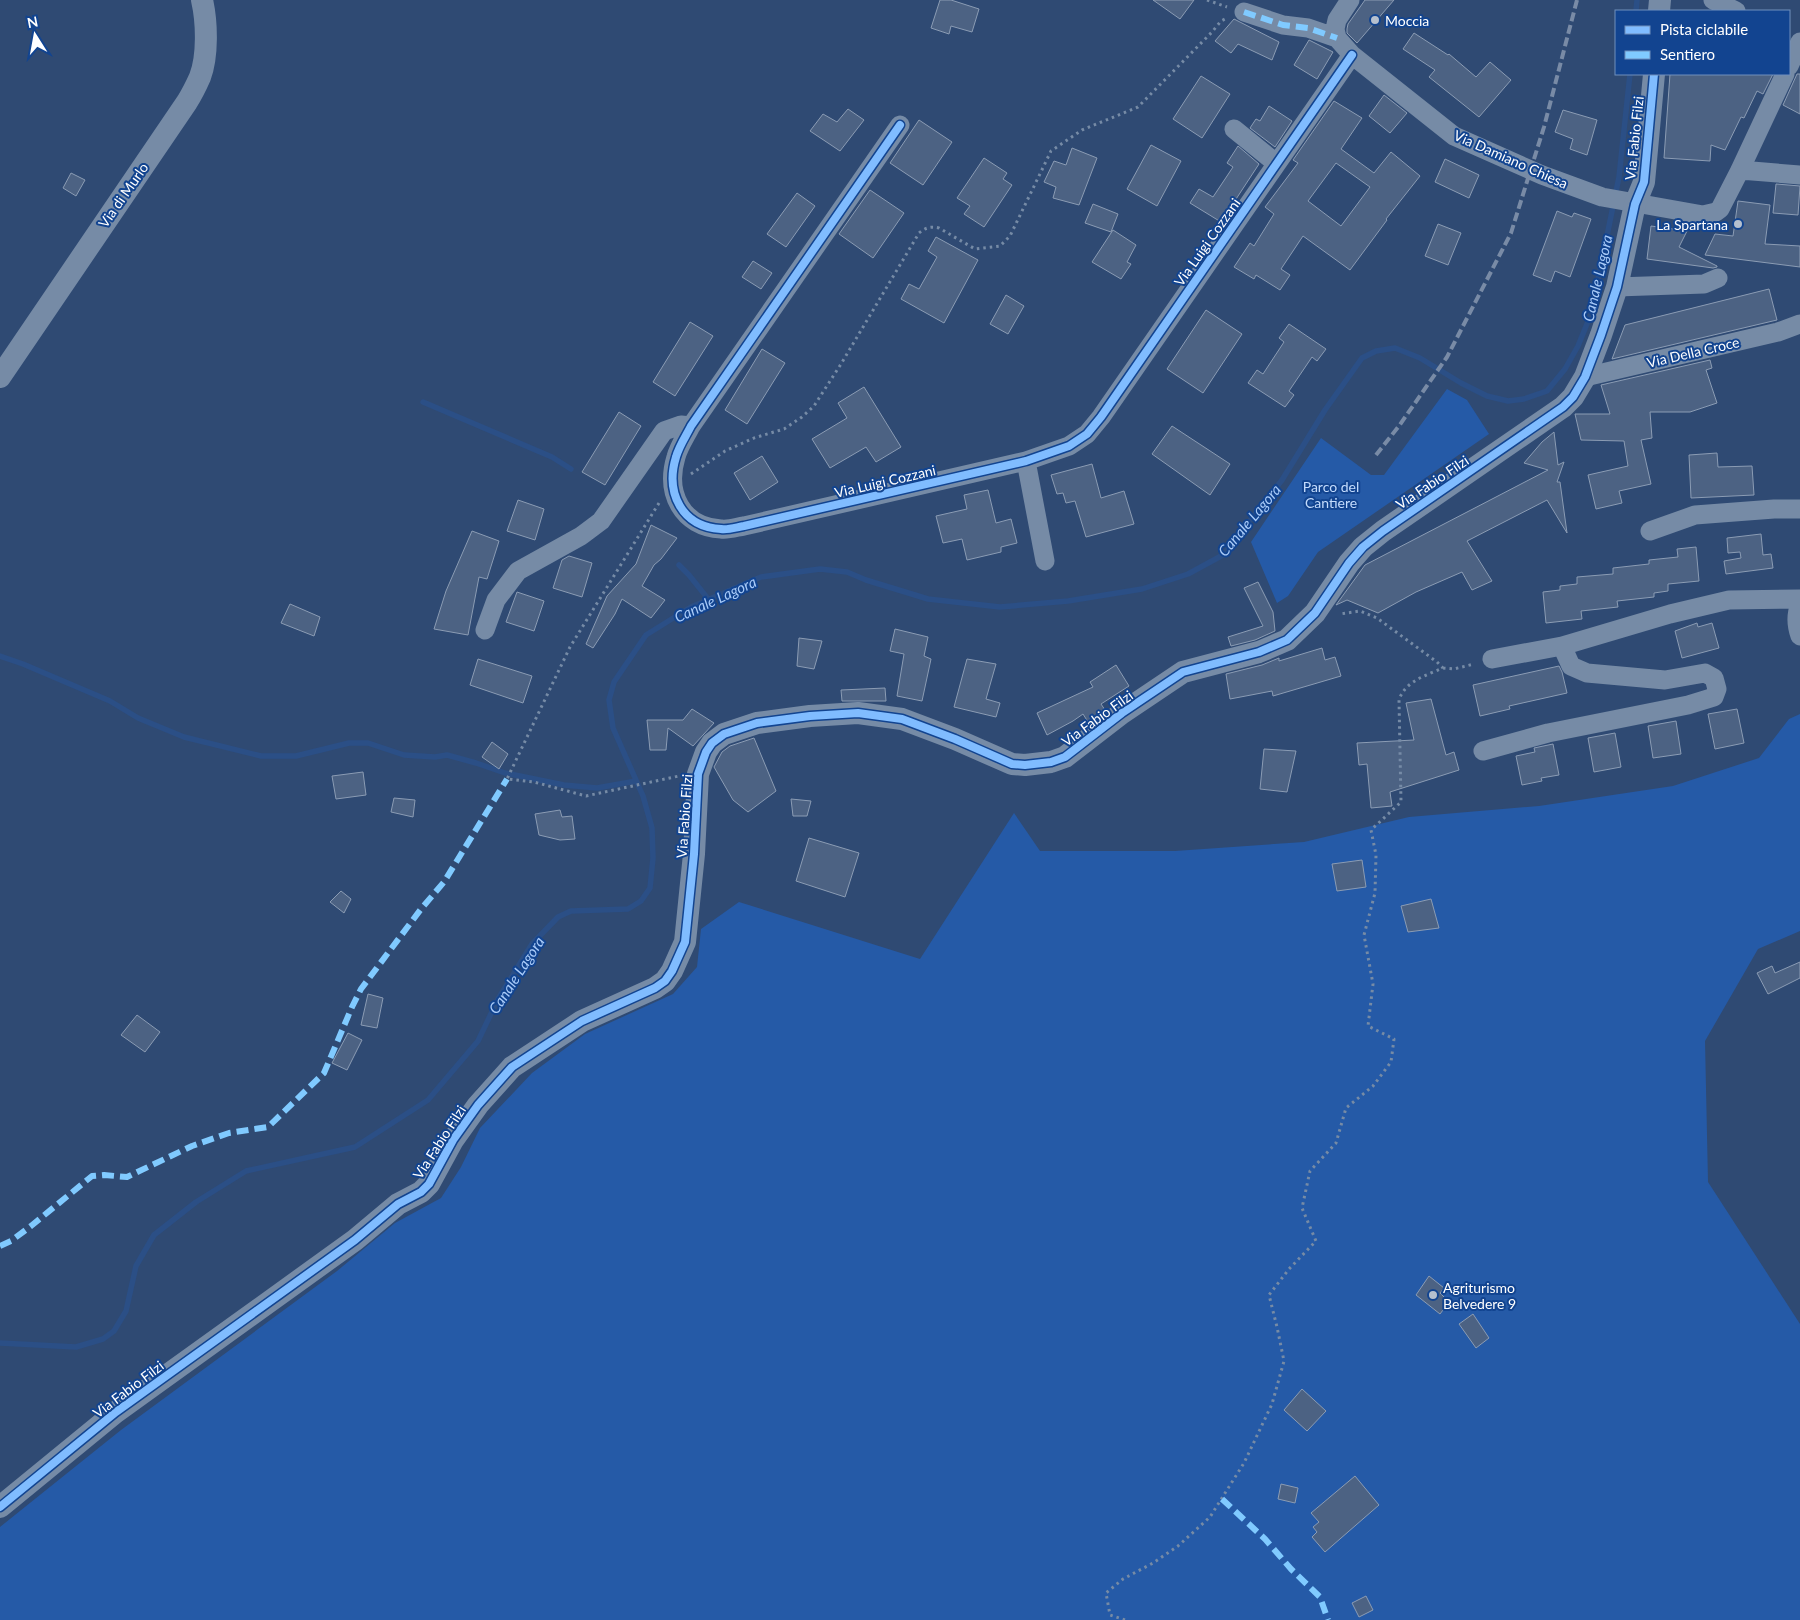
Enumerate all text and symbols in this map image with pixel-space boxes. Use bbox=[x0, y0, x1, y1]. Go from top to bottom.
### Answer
north arrow bbox=[10, 10, 60, 60]
legend bbox=[1615, 10, 1790, 75]
text: N bbox=[26, 12, 39, 31]
place label: Moccia bbox=[1385, 12, 1429, 29]
marker: Moccia bbox=[1369, 14, 1381, 26]
text: Pista ciclabile bbox=[1660, 20, 1748, 38]
text: Sentiero bbox=[1660, 45, 1715, 63]
street label: Via Fabio Filzi bbox=[1621, 95, 1647, 181]
street label: Via Damiano Chiesa bbox=[1451, 126, 1571, 192]
street label: Via di Murlo bbox=[94, 159, 152, 231]
street label: Via Luigi Cozzani bbox=[1170, 195, 1244, 289]
place label: La Spartana bbox=[1656, 216, 1728, 233]
marker: La Spartana bbox=[1732, 218, 1744, 230]
water label: Canale Lagora bbox=[1578, 233, 1616, 323]
street label: Via Della Croce bbox=[1645, 333, 1741, 371]
street label: Via Fabio Filzi bbox=[1392, 451, 1472, 513]
street label: Via Luigi Cozzani bbox=[833, 461, 937, 501]
park label: Parco del Cantiere bbox=[1303, 478, 1359, 511]
water label: Canale Lagora bbox=[1214, 480, 1285, 560]
water label: Canale Lagora bbox=[671, 572, 759, 626]
street label: Via Fabio Filzi bbox=[1058, 686, 1136, 750]
street label: Via Fabio Filzi bbox=[673, 773, 695, 859]
water label: Canale Lagora bbox=[484, 933, 548, 1017]
street label: Via Fabio Filzi bbox=[409, 1102, 469, 1182]
place label: Agriturismo Belvedere 9 bbox=[1443, 1279, 1516, 1312]
marker: Agriturismo Belvedere 9 bbox=[1427, 1289, 1439, 1301]
street label: Via Fabio Filzi bbox=[89, 1357, 167, 1421]

